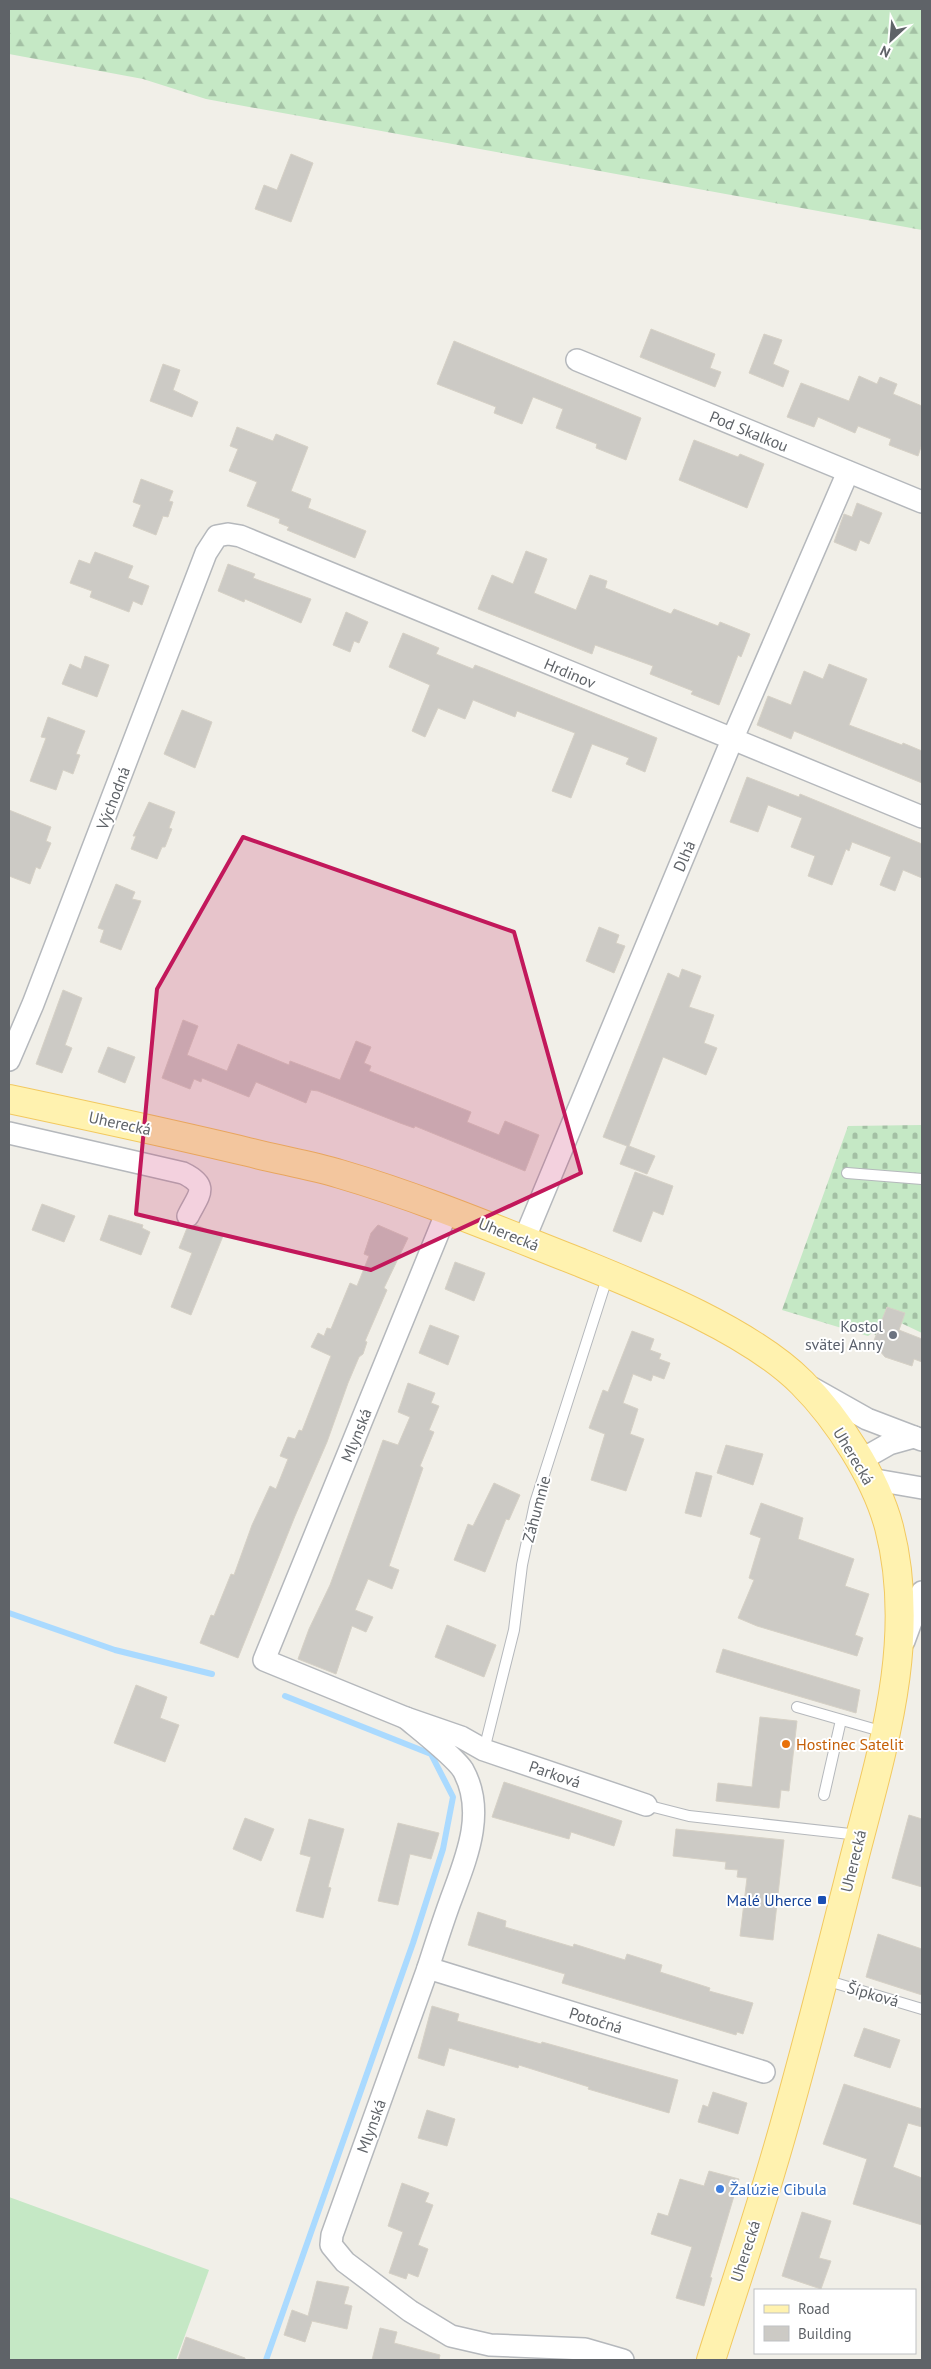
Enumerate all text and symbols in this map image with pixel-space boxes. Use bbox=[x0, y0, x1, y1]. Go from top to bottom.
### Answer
north arrow bbox=[866, 15, 916, 65]
text: N bbox=[877, 42, 893, 62]
street label: Pod Skalkou bbox=[707, 406, 791, 456]
street label: Hrdinov bbox=[541, 653, 599, 693]
street label: Východná bbox=[92, 764, 134, 833]
street label: Dlhá bbox=[669, 837, 699, 875]
street label: Uherecká bbox=[87, 1107, 153, 1139]
street label: Uherecká bbox=[476, 1213, 542, 1255]
place label: Kostol svätej Anny bbox=[805, 1316, 884, 1354]
marker: Kostol svätej Anny bbox=[887, 1329, 899, 1341]
street label: Mlynská bbox=[336, 1405, 376, 1465]
street label: Uherecká bbox=[829, 1424, 879, 1488]
street label: Záhumnie bbox=[518, 1473, 554, 1545]
place label: Hostinec Satelit bbox=[796, 1734, 904, 1754]
marker: Hostinec Satelit bbox=[780, 1738, 792, 1750]
street label: Parková bbox=[527, 1756, 583, 1792]
street label: Uherecká bbox=[836, 1828, 870, 1894]
place label: Malé Uherce bbox=[727, 1890, 812, 1910]
marker: Malé Uherce bbox=[816, 1894, 828, 1906]
street label: Šípková bbox=[845, 1977, 901, 2011]
street label: Potočná bbox=[567, 2002, 625, 2038]
street label: Mlynská bbox=[352, 2096, 390, 2156]
place label: Žalúzie Cibula bbox=[730, 2179, 827, 2199]
marker: Žalúzie Cibula bbox=[714, 2183, 726, 2195]
street label: Uherecká bbox=[726, 2218, 764, 2284]
legend bbox=[754, 2289, 916, 2354]
text: Road bbox=[798, 2299, 830, 2318]
text: Building bbox=[798, 2324, 852, 2343]

